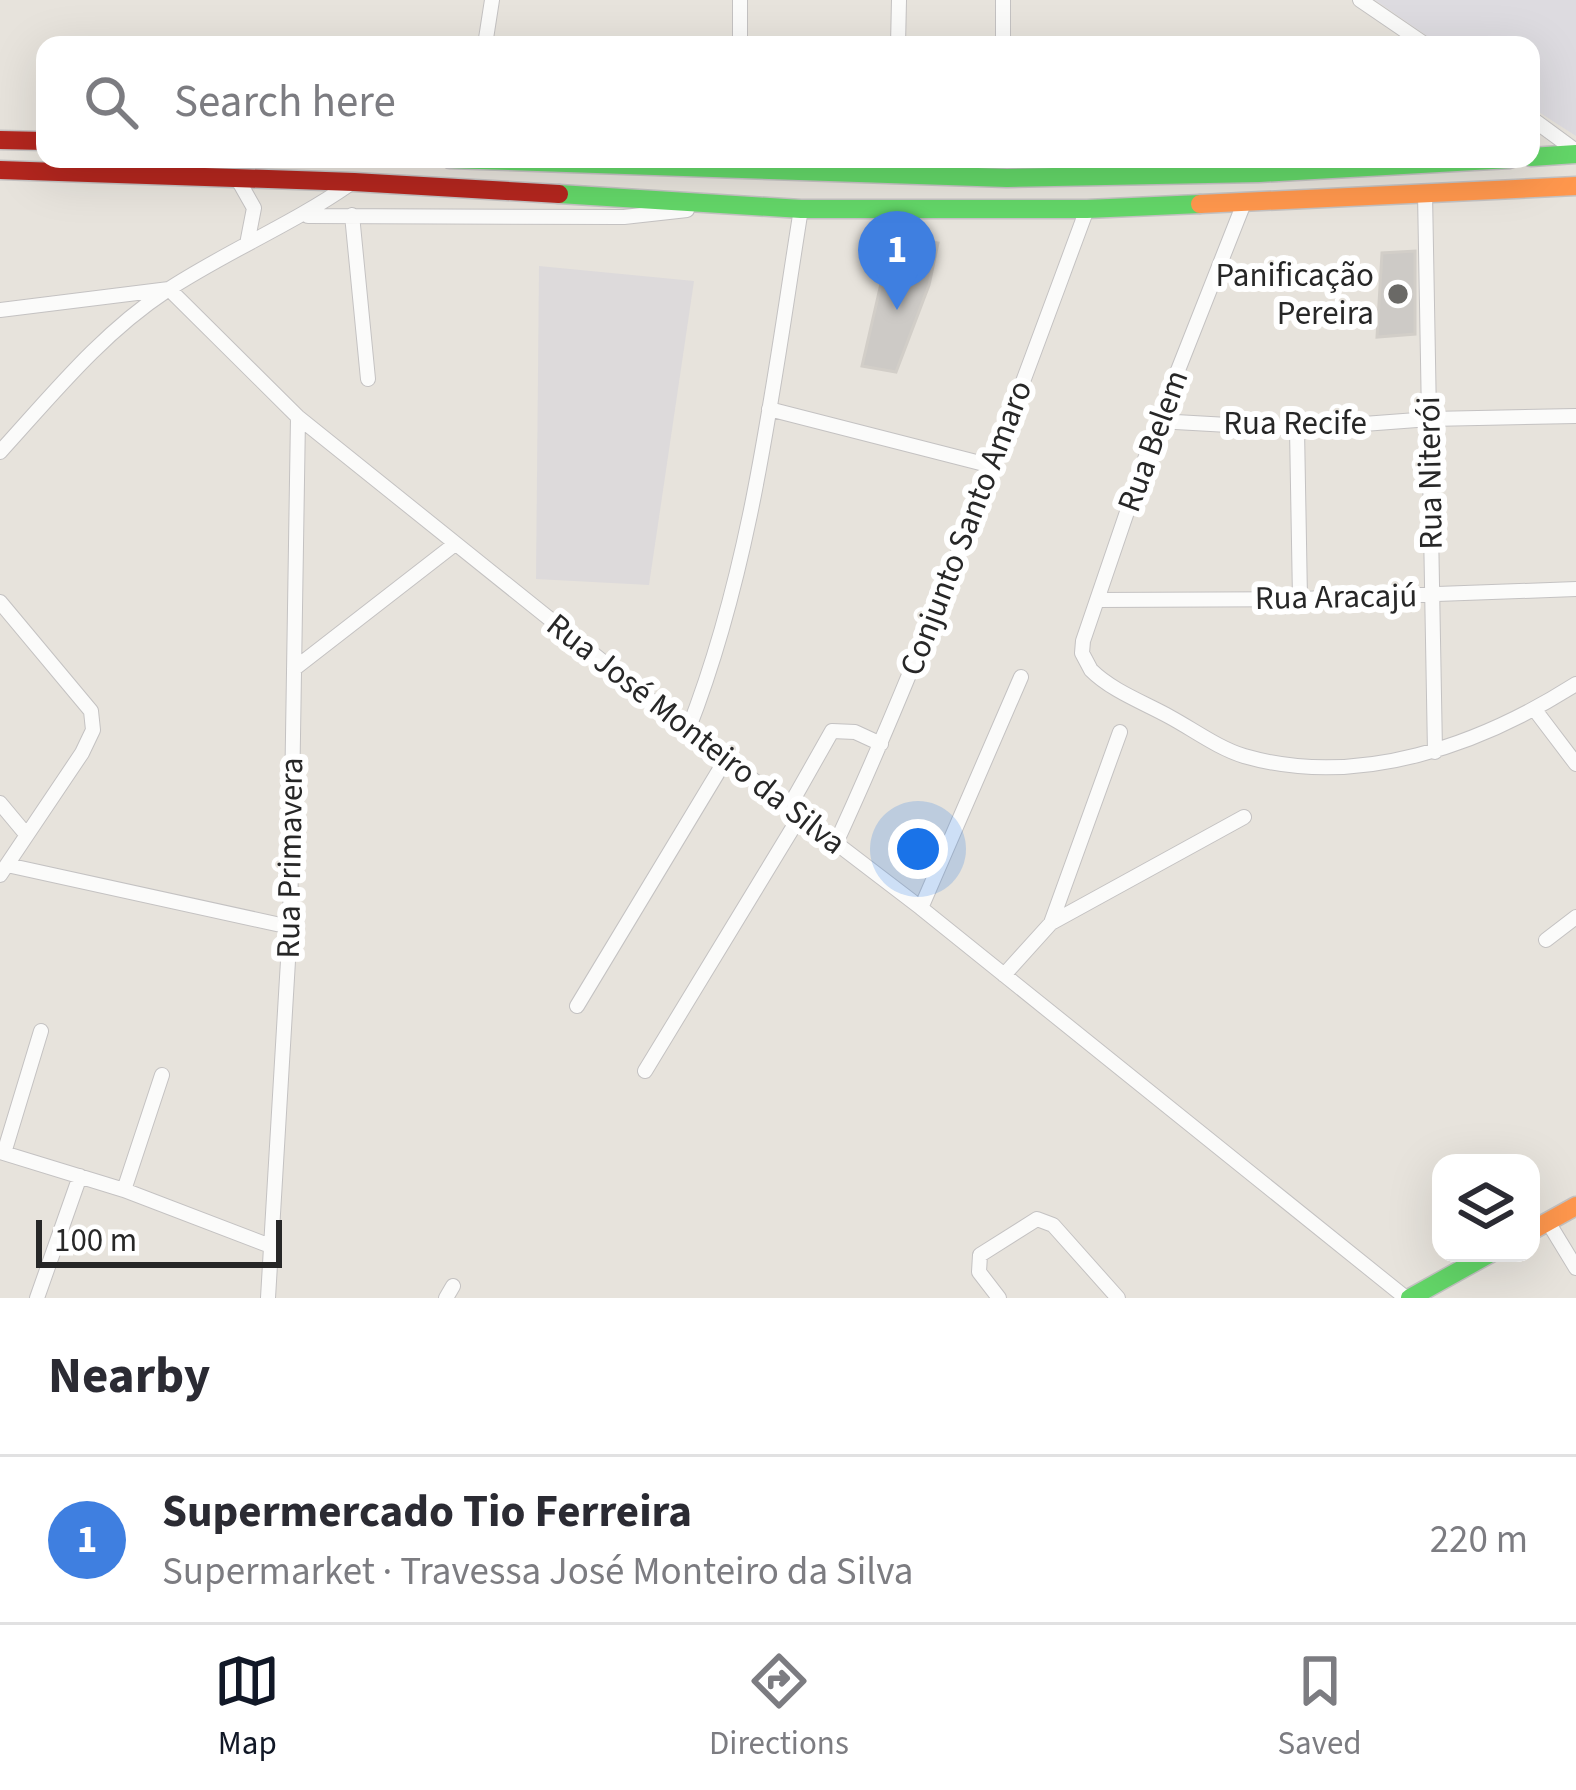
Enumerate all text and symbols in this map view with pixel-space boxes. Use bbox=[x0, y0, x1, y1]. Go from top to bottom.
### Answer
search box bbox=[36, 36, 1540, 168]
icon: search bbox=[78, 69, 144, 135]
text: Search here bbox=[174, 70, 396, 134]
pin: 1 bbox=[858, 211, 936, 310]
place label: Panificação Pereira bbox=[1216, 252, 1374, 337]
marker: Panificação Pereira bbox=[1385, 281, 1411, 307]
street label: Rua Belem bbox=[1106, 363, 1200, 519]
street label: Conjunto Santo Amaro bbox=[888, 374, 1044, 682]
street label: Rua Niterói bbox=[1405, 396, 1455, 550]
street label: Rua Recife bbox=[1223, 400, 1367, 447]
street label: Rua Aracajú bbox=[1254, 572, 1418, 622]
street label: Rua José Monteiro da Silva bbox=[536, 602, 856, 866]
street label: Rua Primavera bbox=[265, 757, 315, 959]
your location bbox=[888, 819, 948, 879]
map controls bbox=[1432, 1154, 1540, 1262]
button: layers bbox=[1432, 1154, 1540, 1262]
scale bar bbox=[36, 1214, 282, 1267]
text: 100 m bbox=[54, 1217, 137, 1264]
text: Nearby bbox=[48, 1340, 210, 1412]
text: Supermercado Tio Ferreira bbox=[162, 1480, 692, 1544]
text: 1 bbox=[77, 1512, 97, 1568]
text: 220 m bbox=[1430, 1512, 1528, 1568]
text: Supermarket · Travessa José Monteiro da Silva bbox=[162, 1544, 913, 1600]
tab: Map bbox=[214, 1648, 280, 1767]
tab: Directions bbox=[709, 1648, 849, 1767]
tab: Saved bbox=[1277, 1648, 1362, 1767]

